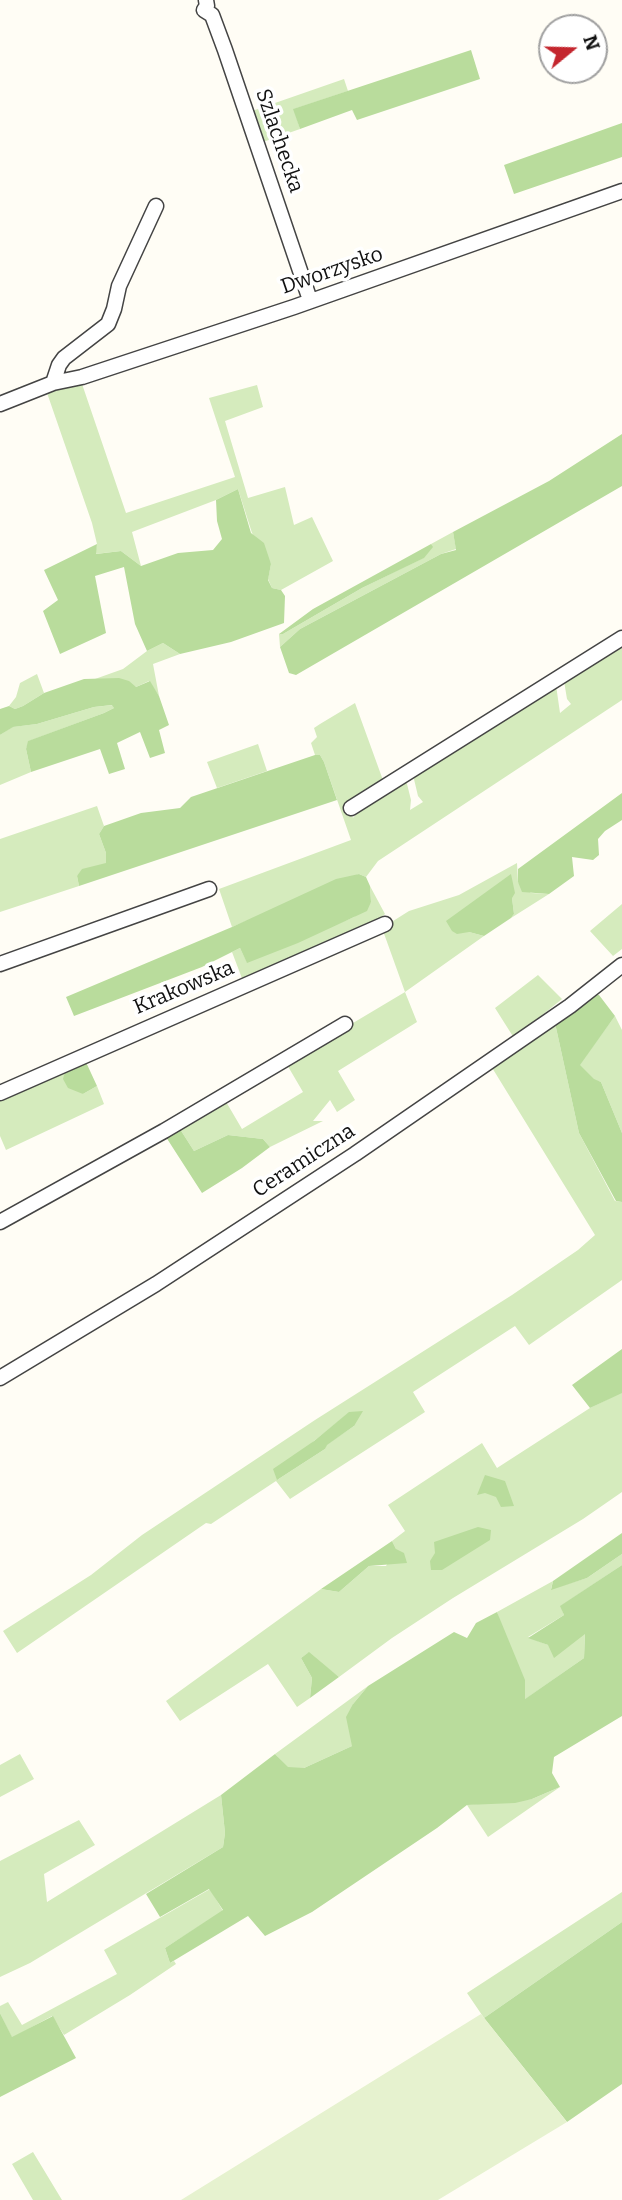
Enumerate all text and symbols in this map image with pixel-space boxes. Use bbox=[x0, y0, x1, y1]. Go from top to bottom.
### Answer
north arrow bbox=[538, 14, 608, 84]
text: N bbox=[578, 32, 605, 53]
street label: Szlachecka bbox=[250, 86, 308, 196]
street label: Dworzysko bbox=[278, 242, 386, 300]
street label: Krakowska bbox=[130, 956, 238, 1020]
street label: Ceramiczna bbox=[248, 1119, 360, 1203]

